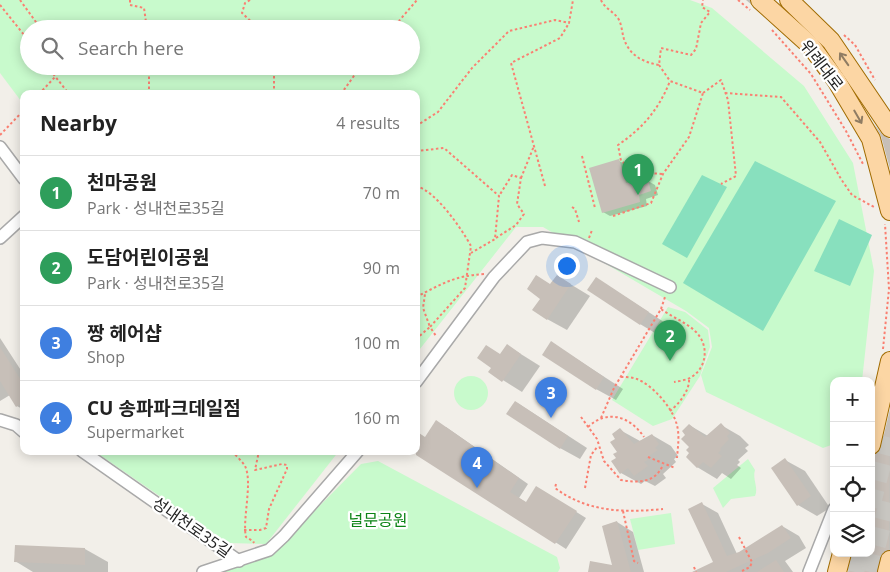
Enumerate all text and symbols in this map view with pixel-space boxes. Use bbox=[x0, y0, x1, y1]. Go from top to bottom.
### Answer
search box bbox=[20, 20, 420, 75]
icon: search bbox=[38, 34, 66, 62]
text: Search here bbox=[78, 35, 184, 61]
street label: 위례대로 bbox=[795, 35, 849, 95]
one-way arrow bbox=[839, 52, 849, 66]
text: Nearby bbox=[40, 109, 117, 137]
one-way arrow bbox=[854, 110, 864, 124]
text: 4 results bbox=[336, 112, 400, 134]
pin: 1 bbox=[622, 154, 654, 195]
text: 천마공원 bbox=[87, 169, 157, 195]
text: 1 bbox=[51, 182, 61, 204]
text: 70 m bbox=[363, 182, 400, 204]
text: Park · 성내천로35길 bbox=[87, 197, 225, 219]
text: 도담어린이공원 bbox=[87, 244, 209, 270]
your location bbox=[554, 253, 580, 279]
text: 2 bbox=[51, 257, 61, 279]
text: 90 m bbox=[363, 257, 400, 279]
text: Park · 성내천로35길 bbox=[87, 272, 225, 294]
text: 짱 헤어샵 bbox=[87, 320, 162, 346]
pin: 2 bbox=[654, 320, 686, 361]
text: 3 bbox=[51, 332, 61, 354]
text: 100 m bbox=[354, 332, 400, 354]
text: Shop bbox=[87, 346, 125, 368]
pin: 3 bbox=[535, 377, 567, 418]
map controls bbox=[830, 377, 875, 557]
button: + bbox=[830, 377, 875, 422]
text: CU 송파파크데일점 bbox=[87, 395, 241, 421]
text: 4 bbox=[51, 407, 61, 429]
text: 160 m bbox=[354, 407, 400, 429]
text: Supermarket bbox=[87, 421, 184, 443]
button: − bbox=[830, 422, 875, 467]
pin: 4 bbox=[461, 447, 493, 488]
button: locate bbox=[830, 467, 875, 512]
street label: 성내천로35길 bbox=[148, 492, 236, 562]
park label: 널문공원 bbox=[349, 509, 407, 531]
button: layers bbox=[830, 512, 875, 557]

